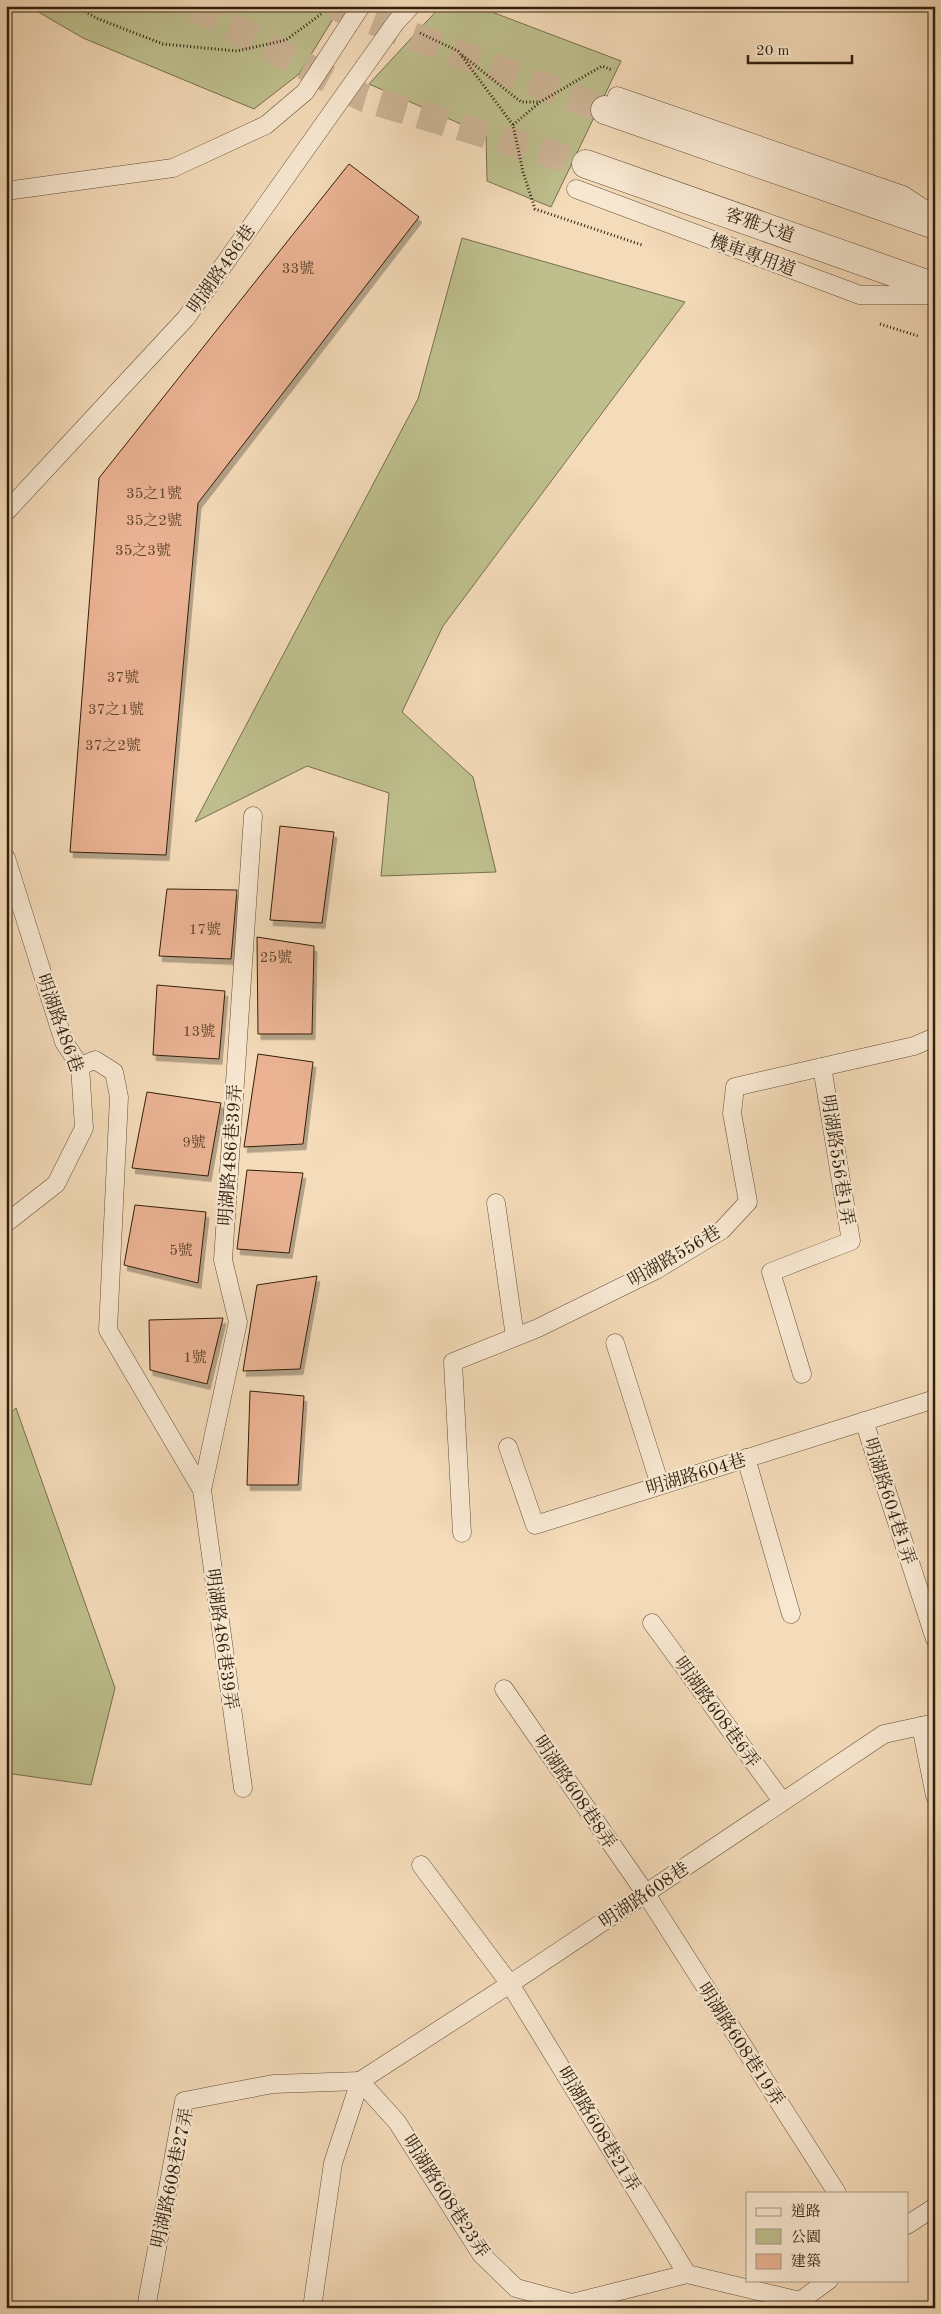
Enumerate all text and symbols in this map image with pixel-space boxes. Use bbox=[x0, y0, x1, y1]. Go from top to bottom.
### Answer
scale bar bbox=[748, 32, 852, 64]
text: 20 m bbox=[756, 44, 790, 59]
street label: 客雅大道 bbox=[723, 204, 797, 246]
street label: 明湖路486巷 bbox=[183, 221, 259, 317]
street label: 機車專用道 bbox=[707, 230, 799, 280]
house number: 33號 bbox=[282, 260, 314, 277]
house number: 35之1號 bbox=[126, 485, 182, 502]
house number: 35之2號 bbox=[126, 512, 182, 529]
house number: 35之3號 bbox=[115, 542, 171, 559]
house number: 37號 bbox=[107, 669, 139, 686]
house number: 37之1號 bbox=[88, 701, 144, 718]
house number: 37之2號 bbox=[85, 737, 141, 754]
house number: 17號 bbox=[189, 921, 221, 938]
house number: 25號 bbox=[260, 949, 292, 966]
street label: 明湖路486巷 bbox=[33, 971, 87, 1075]
house number: 13號 bbox=[183, 1023, 215, 1040]
street label: 明湖路486巷39弄 bbox=[215, 1083, 245, 1227]
street label: 明湖路556巷1弄 bbox=[818, 1093, 858, 1227]
house number: 9號 bbox=[182, 1134, 206, 1151]
street label: 明湖路556巷 bbox=[624, 1222, 724, 1290]
house number: 5號 bbox=[169, 1242, 193, 1259]
house number: 1號 bbox=[183, 1349, 207, 1366]
street label: 明湖路604巷1弄 bbox=[860, 1435, 920, 1567]
street label: 明湖路604巷 bbox=[644, 1449, 748, 1499]
street label: 明湖路486巷39弄 bbox=[202, 1567, 242, 1711]
street label: 明湖路608巷6弄 bbox=[670, 1653, 764, 1771]
street label: 明湖路608巷8弄 bbox=[530, 1732, 620, 1852]
street label: 明湖路608巷 bbox=[596, 1858, 692, 1932]
street label: 明湖路608巷19弄 bbox=[694, 1979, 788, 2109]
street label: 明湖路608巷21弄 bbox=[554, 2063, 644, 2195]
street label: 明湖路608巷27弄 bbox=[147, 2106, 197, 2250]
street label: 明湖路608巷23弄 bbox=[399, 2131, 493, 2261]
legend bbox=[746, 2192, 908, 2282]
text: 道路 bbox=[791, 2203, 821, 2220]
text: 公園 bbox=[791, 2229, 821, 2246]
text: 建築 bbox=[791, 2253, 821, 2270]

